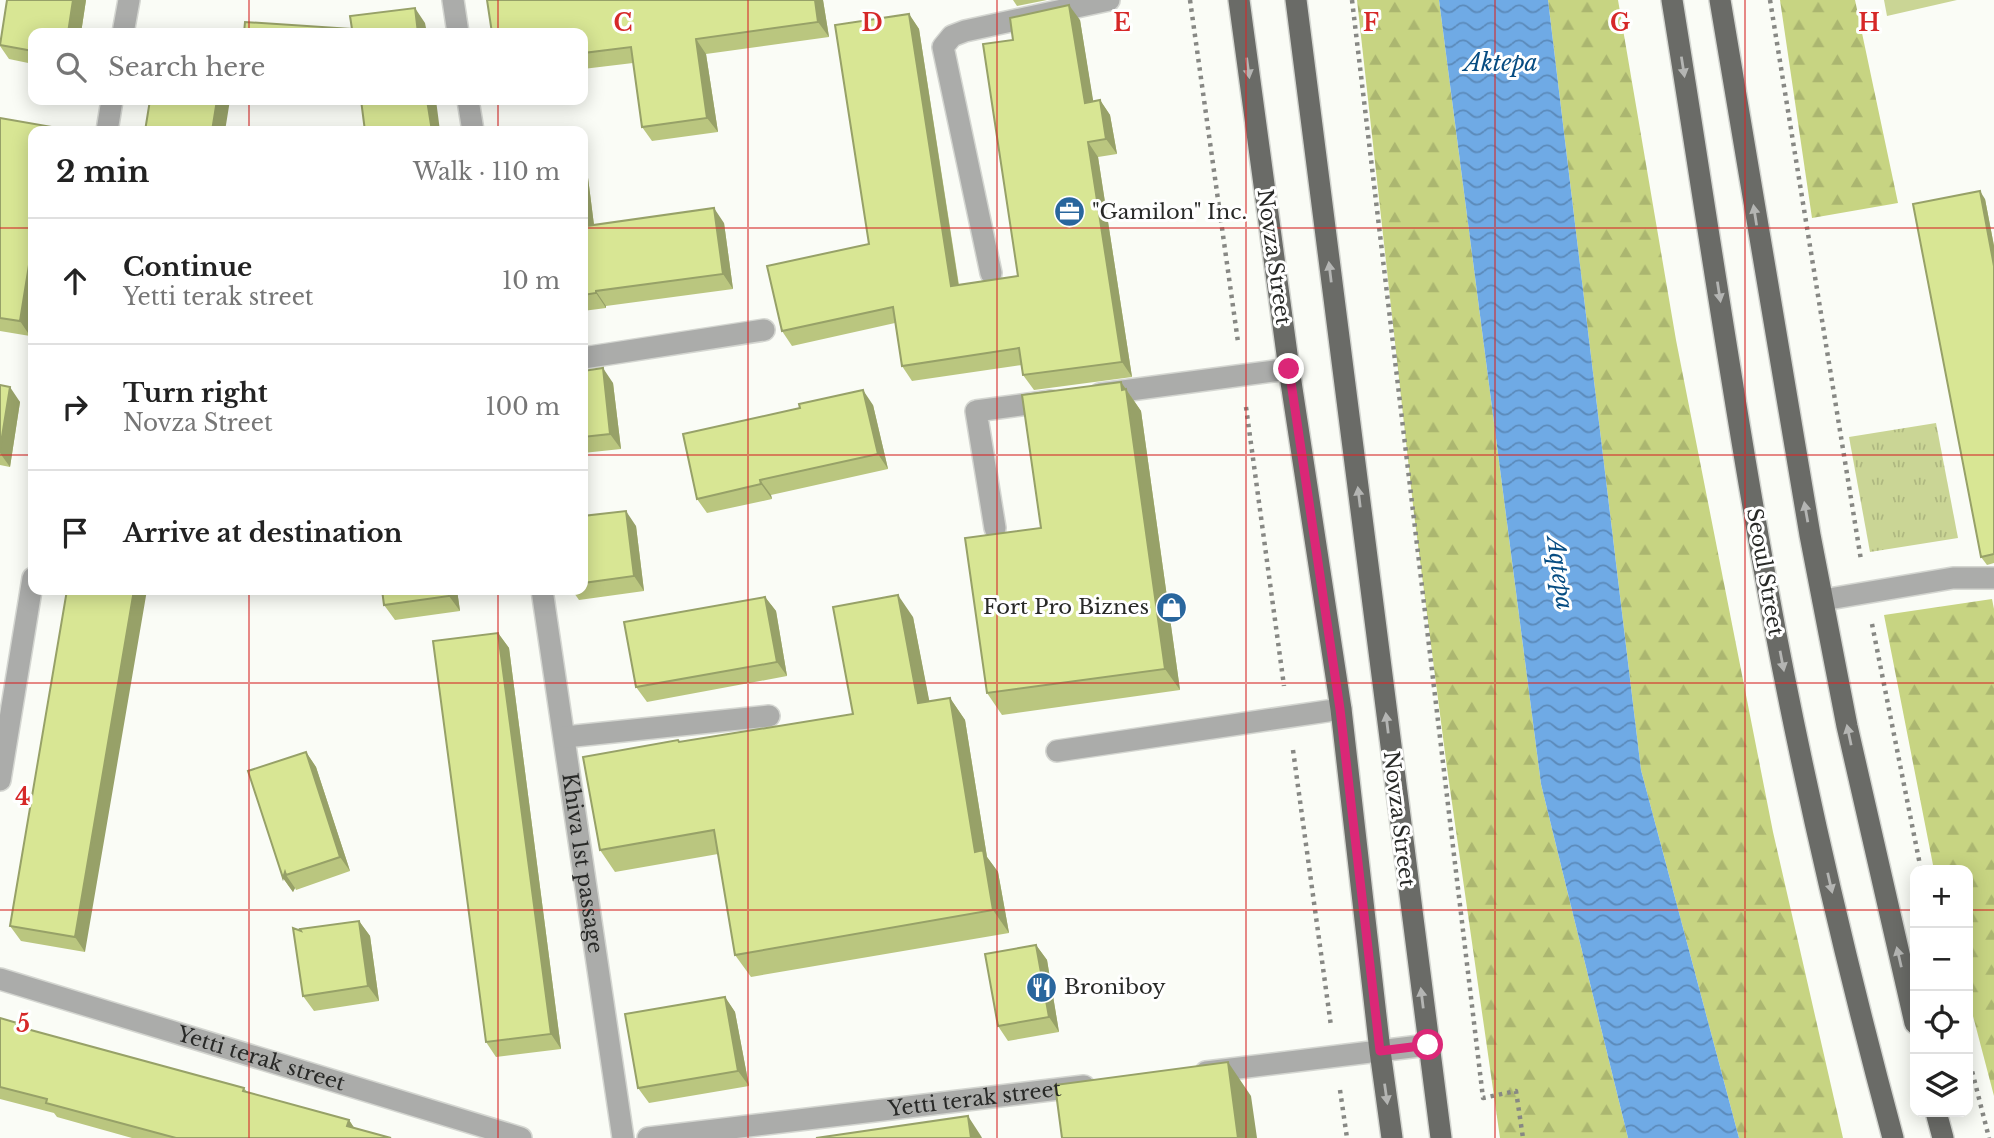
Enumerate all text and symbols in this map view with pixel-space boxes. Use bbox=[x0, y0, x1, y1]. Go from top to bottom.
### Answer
text: C bbox=[614, 9, 632, 37]
text: D bbox=[861, 9, 883, 37]
text: E bbox=[1113, 9, 1131, 37]
text: F bbox=[1363, 9, 1379, 37]
text: G bbox=[1610, 9, 1630, 37]
text: H bbox=[1858, 9, 1880, 37]
search box bbox=[28, 28, 588, 105]
icon: search bbox=[52, 48, 90, 86]
water label: Aktepa bbox=[1461, 49, 1538, 77]
text: Search here bbox=[108, 51, 265, 83]
one-way arrow bbox=[1678, 56, 1689, 78]
one-way arrow bbox=[1243, 57, 1254, 79]
text: 2 min bbox=[56, 153, 149, 190]
text: Walk · 110 m bbox=[413, 158, 560, 186]
street label: Novza Street bbox=[1252, 188, 1296, 327]
office icon: "Gamilon" Inc. bbox=[1052, 195, 1086, 229]
place label: "Gamilon" Inc. bbox=[1092, 199, 1247, 225]
one-way arrow bbox=[1749, 204, 1760, 226]
text: Continue bbox=[123, 251, 252, 283]
one-way arrow bbox=[1325, 261, 1336, 283]
icon: ahead bbox=[56, 262, 94, 300]
text: 10 m bbox=[502, 267, 560, 295]
one-way arrow bbox=[1714, 281, 1725, 303]
text: Yetti terak street bbox=[123, 283, 314, 311]
route end bbox=[1273, 353, 1304, 384]
text: Turn right bbox=[123, 377, 268, 409]
icon: right bbox=[56, 388, 94, 426]
text: 100 m bbox=[486, 393, 560, 421]
text: Novza Street bbox=[123, 409, 273, 437]
one-way arrow bbox=[1353, 486, 1364, 508]
one-way arrow bbox=[1800, 501, 1811, 523]
street label: Seoul Street bbox=[1741, 506, 1789, 638]
icon: arrive bbox=[56, 514, 94, 552]
text: Arrive at destination bbox=[123, 517, 403, 549]
water label: Aqtepa bbox=[1541, 532, 1579, 611]
shop icon: Fort Pro Biznes bbox=[1155, 590, 1189, 624]
place label: Fort Pro Biznes bbox=[983, 594, 1149, 620]
one-way arrow bbox=[1776, 650, 1787, 672]
one-way arrow bbox=[1382, 712, 1393, 734]
one-way arrow bbox=[1844, 724, 1855, 746]
street label: Novza Street bbox=[1378, 750, 1420, 888]
street label: Khiva 1st passage bbox=[556, 771, 609, 955]
text: 4 bbox=[15, 783, 31, 811]
map controls bbox=[1910, 865, 1973, 1117]
button: + bbox=[1910, 865, 1973, 928]
one-way arrow bbox=[1824, 873, 1835, 895]
button: − bbox=[1910, 928, 1973, 991]
one-way arrow bbox=[1894, 946, 1905, 968]
restaurant icon: Broniboy bbox=[1024, 970, 1058, 1004]
place label: Broniboy bbox=[1064, 974, 1166, 1000]
one-way arrow bbox=[1416, 986, 1427, 1008]
button: locate bbox=[1910, 991, 1973, 1054]
text: 5 bbox=[16, 1010, 30, 1038]
street label: Yetti terak street bbox=[173, 1021, 348, 1097]
route start bbox=[1412, 1029, 1443, 1060]
button: layers bbox=[1910, 1054, 1973, 1117]
street label: Yetti terak street bbox=[886, 1076, 1063, 1122]
one-way arrow bbox=[1380, 1084, 1391, 1106]

